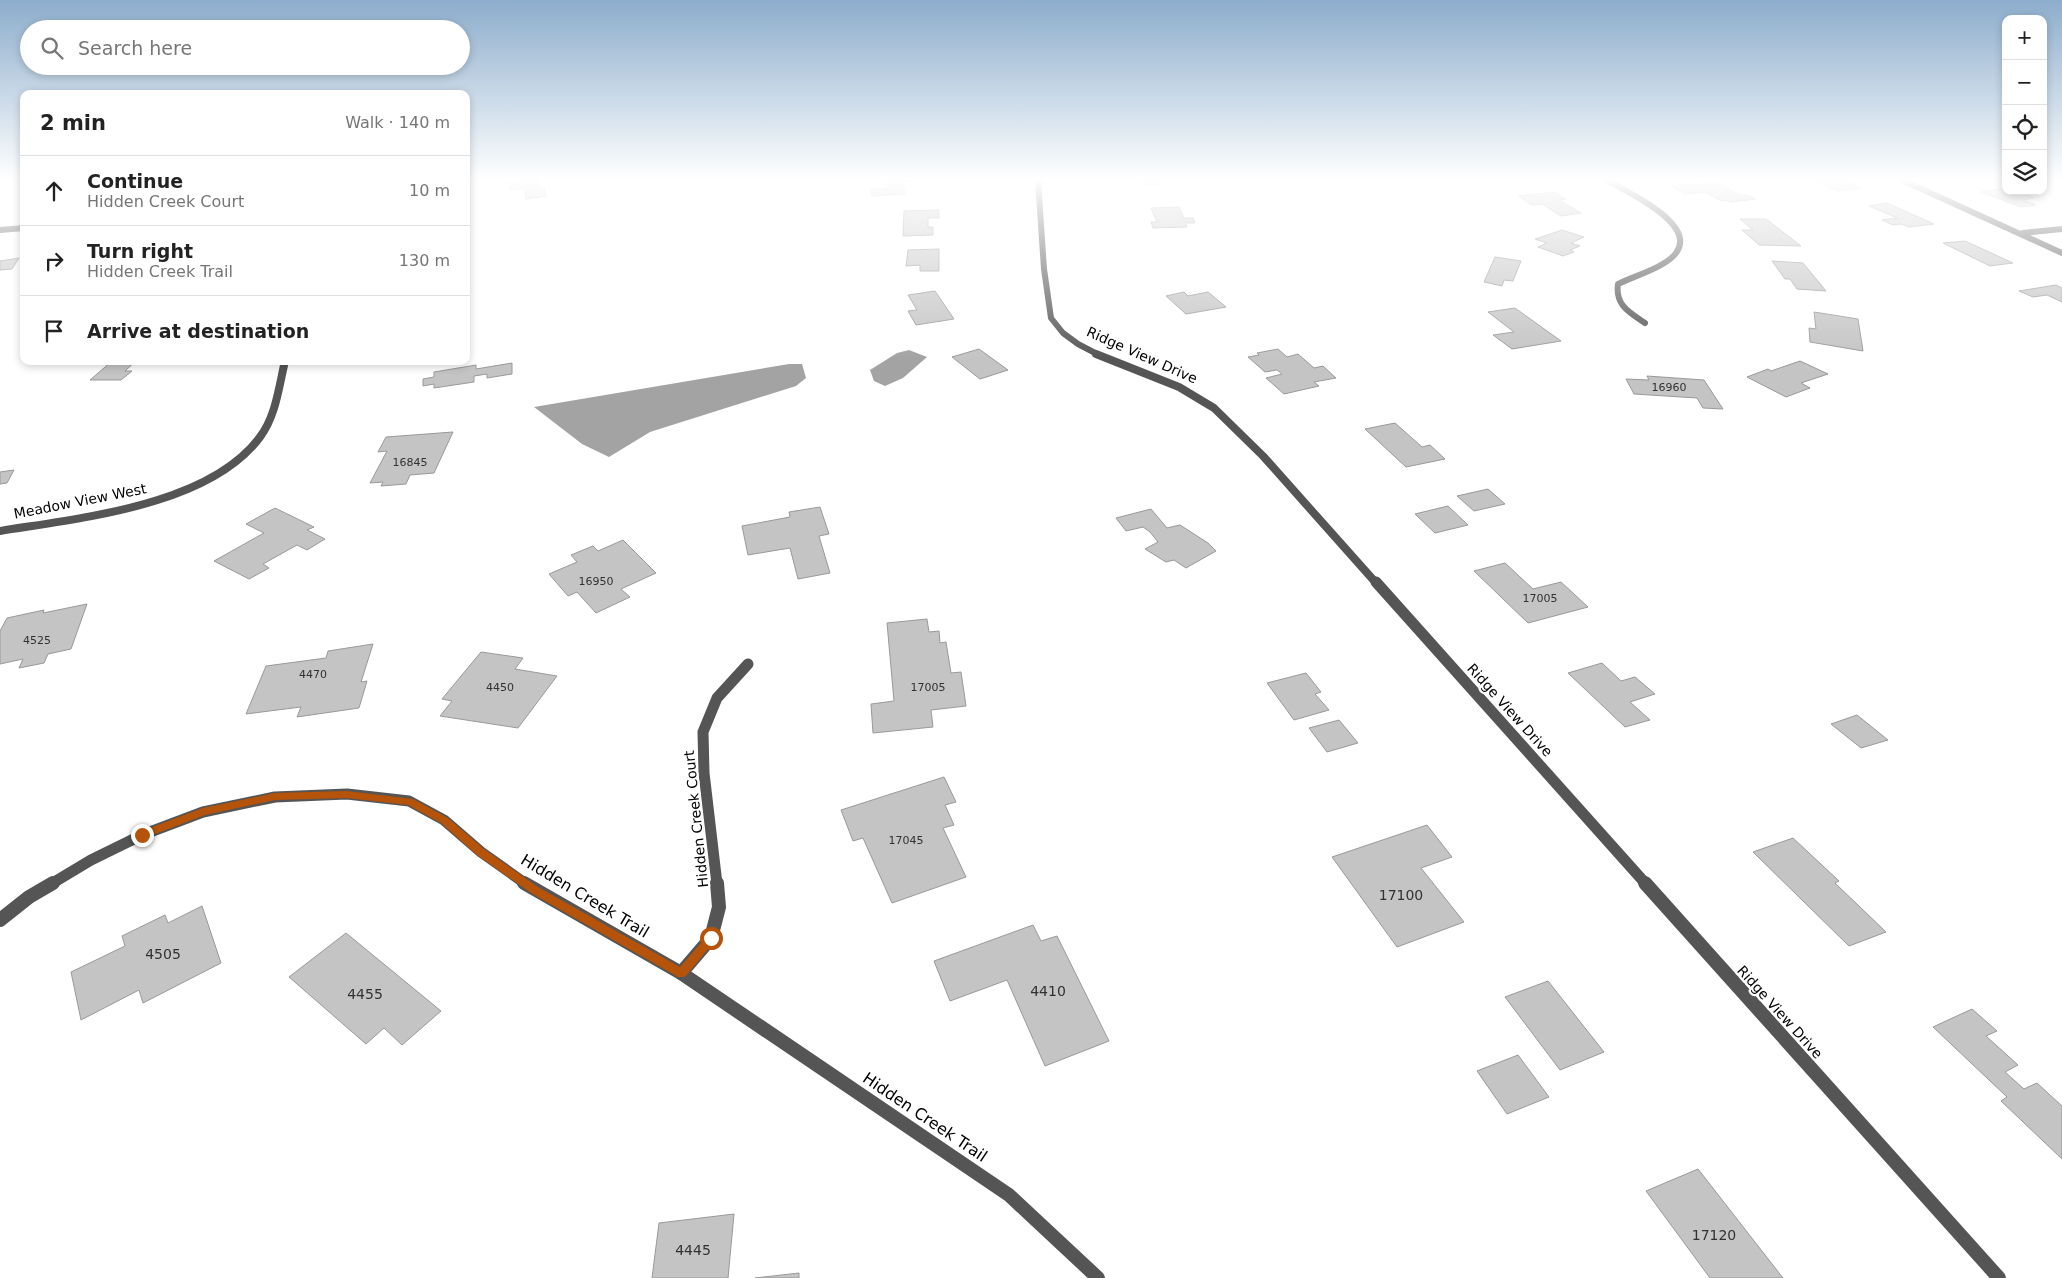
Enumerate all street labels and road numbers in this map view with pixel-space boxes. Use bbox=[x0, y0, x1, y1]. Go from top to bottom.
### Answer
street label: Ridge View Drive bbox=[1084, 323, 1200, 387]
street label: Meadow View West bbox=[12, 480, 148, 522]
street label: Ridge View Drive bbox=[1464, 660, 1556, 760]
street label: Hidden Creek Court bbox=[681, 749, 711, 888]
street label: Hidden Creek Trail bbox=[518, 850, 652, 942]
street label: Ridge View Drive bbox=[1734, 962, 1826, 1062]
street label: Hidden Creek Trail bbox=[859, 1068, 991, 1166]

